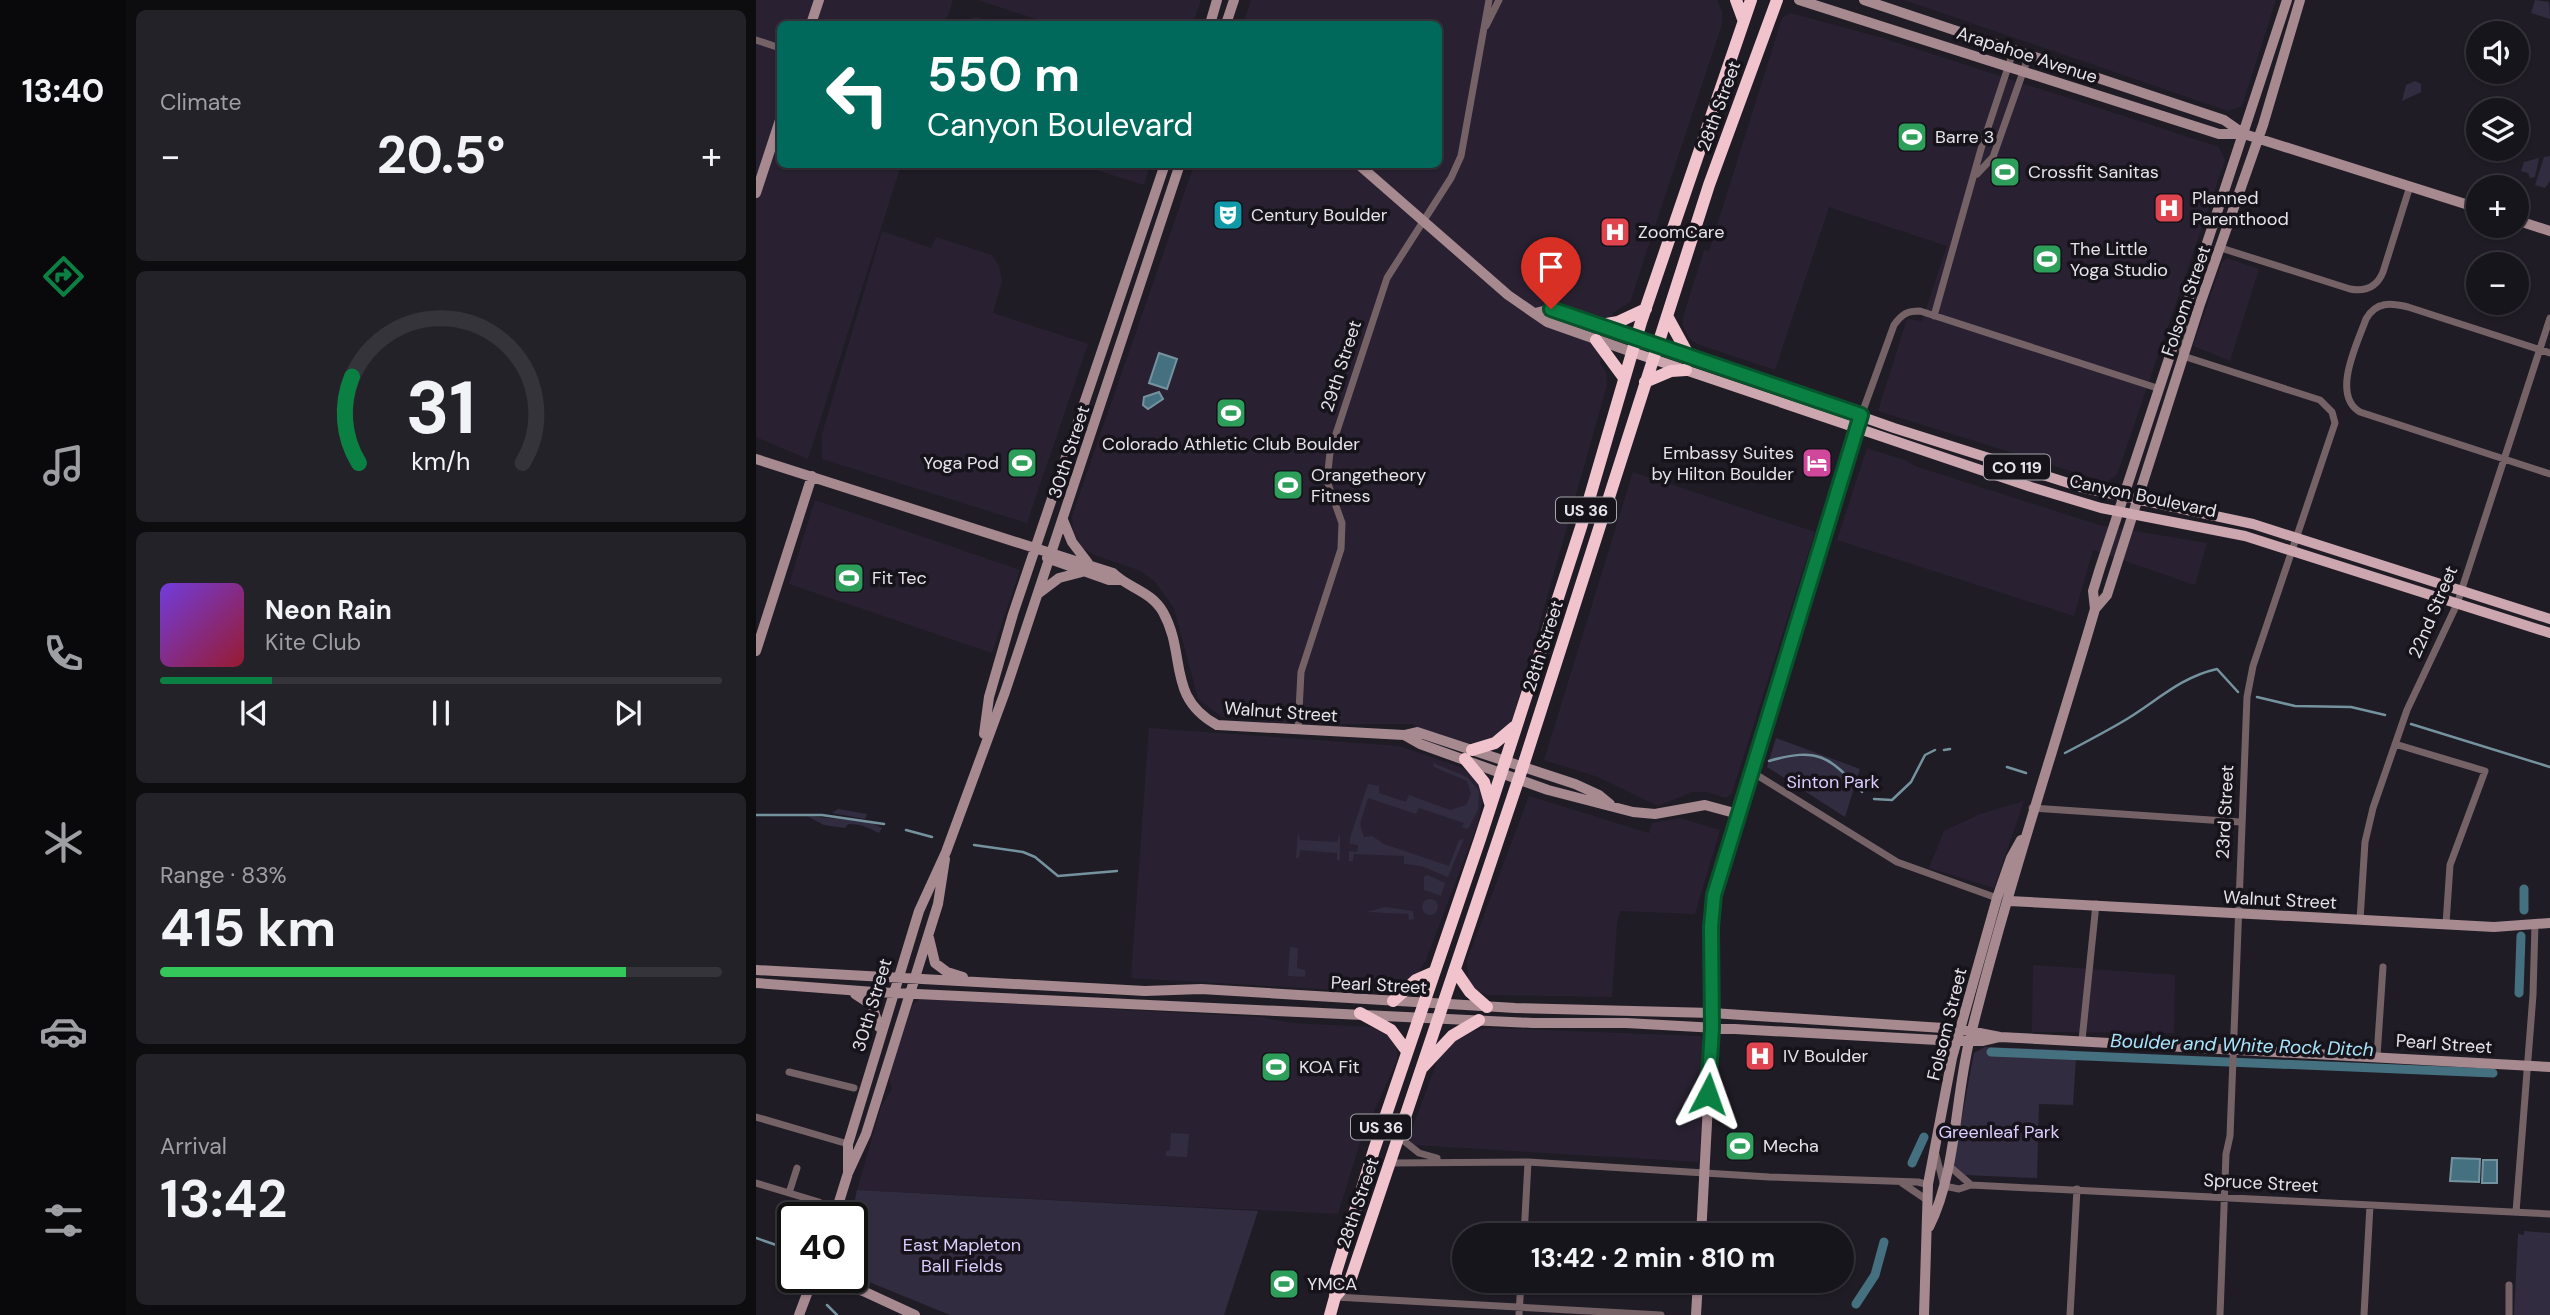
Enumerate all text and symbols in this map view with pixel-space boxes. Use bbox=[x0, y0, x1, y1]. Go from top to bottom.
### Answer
street label: Arapahoe Avenue bbox=[1954, 21, 2100, 89]
map controls bbox=[2466, 21, 2529, 315]
button: sound bbox=[2466, 21, 2529, 84]
text: 550 m bbox=[927, 42, 1080, 106]
icon: left bbox=[812, 49, 903, 140]
street label: 28th Street bbox=[1692, 58, 1746, 154]
text: 13:40 bbox=[22, 70, 104, 112]
text: Climate bbox=[160, 87, 242, 117]
button: layers bbox=[2466, 98, 2529, 161]
text: Canyon Boulevard bbox=[927, 104, 1193, 146]
sports icon: Barre 3 bbox=[1895, 120, 1929, 154]
text: 20.5° bbox=[377, 121, 505, 189]
place label: Barre 3 bbox=[1935, 125, 1994, 149]
text: − bbox=[160, 131, 181, 181]
text: + bbox=[701, 131, 722, 181]
sports icon: Crossfit Sanitas bbox=[1988, 155, 2022, 189]
place label: Crossfit Sanitas bbox=[2028, 160, 2159, 184]
button: + bbox=[2466, 175, 2529, 238]
place label: Planned Parenthood bbox=[2192, 186, 2289, 231]
hospital icon: Planned Parenthood bbox=[2152, 191, 2186, 225]
theatre icon: Century Boulder bbox=[1211, 198, 1245, 232]
place label: Century Boulder bbox=[1251, 203, 1388, 227]
hospital icon: ZoomCare bbox=[1598, 215, 1632, 249]
place label: ZoomCare bbox=[1638, 220, 1724, 244]
pin bbox=[1521, 237, 1581, 309]
place label: The Little Yoga Studio bbox=[2070, 237, 2168, 282]
sports icon: The Little Yoga Studio bbox=[2030, 242, 2064, 276]
street label: Folsom Street bbox=[2156, 242, 2216, 360]
icon: arrive bbox=[1532, 248, 1570, 286]
icon: directions bbox=[39, 252, 88, 301]
button: − bbox=[2466, 252, 2529, 315]
street label: 29th Street bbox=[1315, 317, 1367, 415]
text: 31 bbox=[406, 361, 476, 456]
sports icon: Colorado Athletic Club Boulder bbox=[1214, 396, 1248, 430]
street label: 30th Street bbox=[1043, 403, 1095, 501]
place label: Colorado Athletic Club Boulder bbox=[1102, 432, 1360, 456]
icon: music bbox=[39, 441, 88, 490]
place label: Embassy Suites by Hilton Boulder bbox=[1651, 441, 1794, 486]
text: km/h bbox=[411, 444, 471, 477]
sports icon: Yoga Pod bbox=[1005, 446, 1039, 480]
hotel icon: Embassy Suites by Hilton Boulder bbox=[1800, 446, 1834, 480]
place label: Yoga Pod bbox=[923, 451, 999, 475]
road number: CO 119 bbox=[1984, 454, 2050, 480]
place label: Orangetheory Fitness bbox=[1311, 463, 1426, 508]
sports icon: Orangetheory Fitness bbox=[1271, 468, 1305, 502]
street label: Canyon Boulevard bbox=[2067, 469, 2219, 523]
road number: US 36 bbox=[1556, 498, 1616, 523]
sports icon: Fit Tec bbox=[832, 561, 866, 595]
street label: 22nd Street bbox=[2403, 562, 2463, 662]
place label: Fit Tec bbox=[872, 566, 927, 590]
text: Neon Rain bbox=[265, 593, 392, 627]
street label: 28th Street bbox=[1517, 597, 1569, 695]
text: Kite Club bbox=[265, 627, 361, 657]
icon: phone bbox=[39, 629, 88, 678]
icon: previous bbox=[235, 694, 273, 732]
icon: pause bbox=[422, 694, 460, 732]
icon: next bbox=[609, 694, 647, 732]
street label: Walnut Street bbox=[1223, 696, 1339, 728]
street label: 23rd Street bbox=[2211, 764, 2239, 860]
park label: Sinton Park bbox=[1786, 770, 1880, 794]
icon: climate bbox=[39, 818, 88, 867]
text: Range · 83% bbox=[160, 860, 287, 890]
street label: Walnut Street bbox=[2223, 885, 2337, 915]
text: 415 km bbox=[160, 894, 336, 962]
street label: 30th Street bbox=[846, 956, 898, 1054]
street label: Folsom Street bbox=[1921, 965, 1973, 1083]
street label: Pearl Street bbox=[1330, 970, 1428, 1000]
icon: car bbox=[39, 1007, 88, 1056]
water label: Boulder and White Rock Ditch bbox=[2110, 1028, 2374, 1062]
street label: Pearl Street bbox=[2395, 1029, 2493, 1059]
hospital icon: IV Boulder bbox=[1743, 1039, 1777, 1073]
place label: IV Boulder bbox=[1783, 1044, 1868, 1068]
sports icon: KOA Fit bbox=[1259, 1050, 1293, 1084]
place label: KOA Fit bbox=[1299, 1055, 1360, 1079]
position arrow bbox=[1671, 1057, 1745, 1131]
road number: US 36 bbox=[1351, 1114, 1411, 1140]
park label: Greenleaf Park bbox=[1938, 1120, 2060, 1144]
sports icon: Mecha bbox=[1723, 1129, 1757, 1163]
text: Arrival bbox=[160, 1131, 227, 1161]
place label: Mecha bbox=[1763, 1134, 1819, 1158]
street label: 28th Street bbox=[1331, 1155, 1385, 1251]
text: 13:42 bbox=[160, 1165, 287, 1233]
street label: Spruce Street bbox=[2203, 1168, 2319, 1198]
icon: filters bbox=[39, 1196, 88, 1245]
speed limit sign: 40 bbox=[777, 1202, 868, 1293]
park label: East Mapleton Ball Fields bbox=[903, 1233, 1021, 1278]
text: 13:42 · 2 min · 810 m bbox=[1531, 1241, 1775, 1275]
sports icon: YMCA bbox=[1267, 1267, 1301, 1301]
place label: YMCA bbox=[1307, 1272, 1357, 1296]

